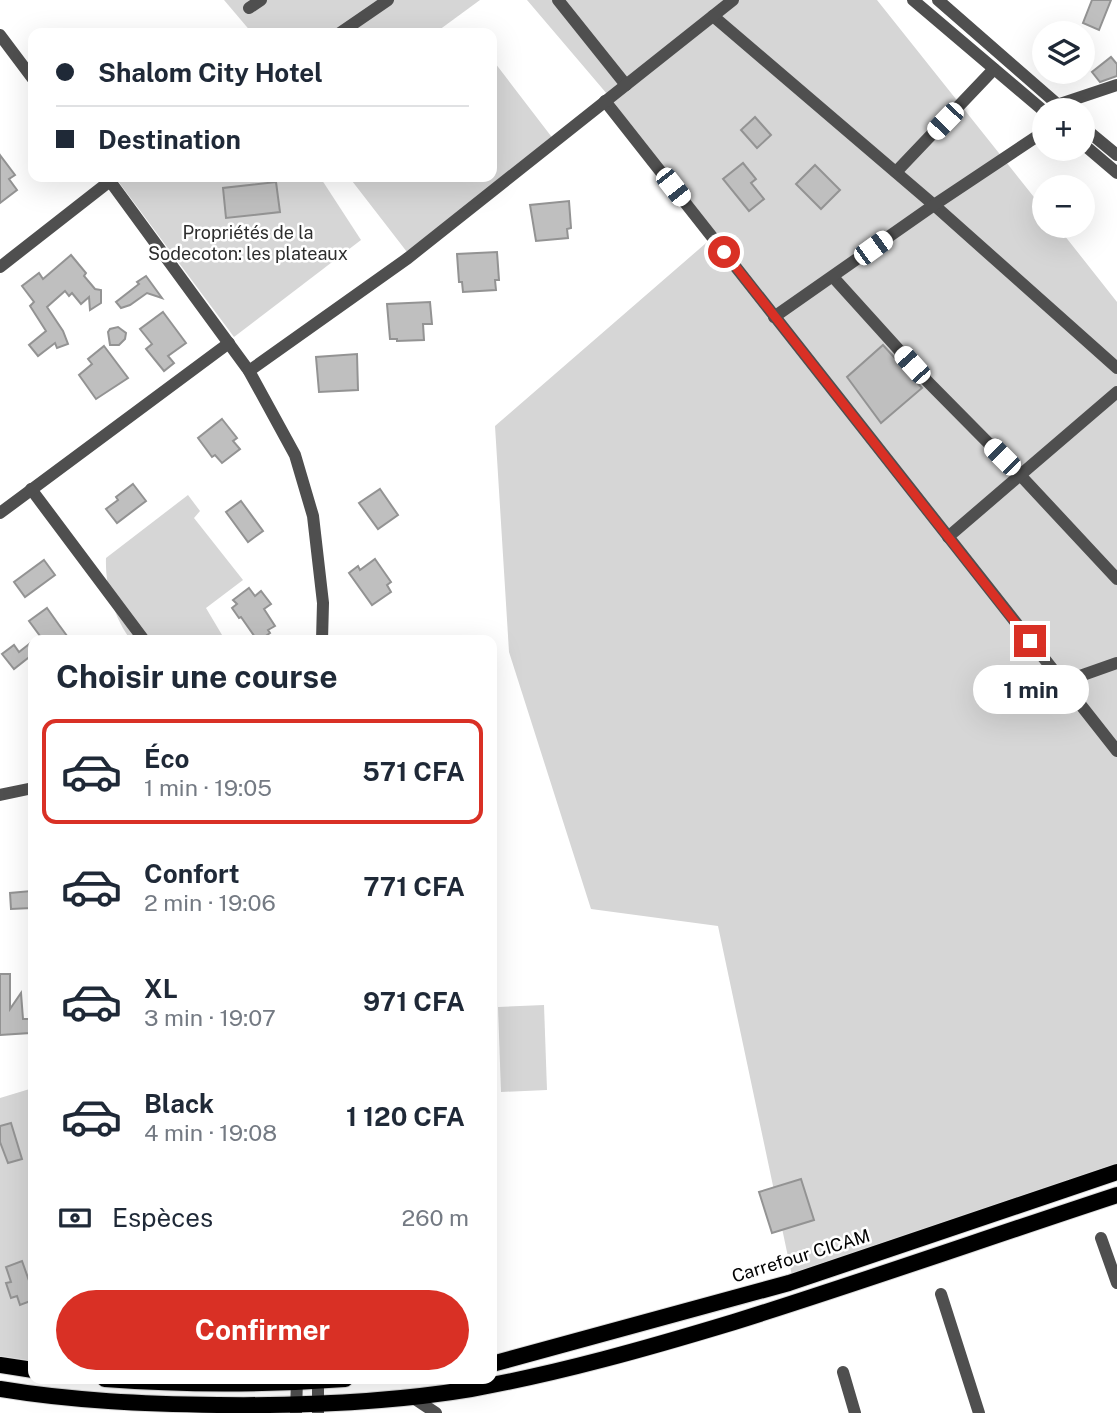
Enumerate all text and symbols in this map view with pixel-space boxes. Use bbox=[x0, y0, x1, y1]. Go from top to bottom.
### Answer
map controls bbox=[1032, 21, 1095, 238]
button: layers bbox=[1032, 21, 1095, 84]
text: Shalom City Hotel bbox=[98, 57, 323, 88]
button: + bbox=[1032, 98, 1095, 161]
car bbox=[923, 99, 968, 143]
text: Destination bbox=[98, 124, 241, 155]
car bbox=[652, 164, 695, 210]
button: − bbox=[1032, 175, 1095, 238]
park label: Propriétés de la Sodecoton: les plateaux bbox=[148, 222, 348, 264]
car bbox=[850, 227, 897, 269]
route start bbox=[708, 236, 740, 268]
car bbox=[891, 342, 934, 388]
car bbox=[980, 435, 1025, 479]
route end bbox=[1014, 625, 1046, 657]
text: Choisir une course bbox=[56, 658, 338, 695]
callout: 1 min bbox=[972, 666, 1088, 714]
text: 1 min bbox=[1003, 676, 1059, 703]
icon: car bbox=[60, 740, 123, 803]
text: Éco bbox=[144, 743, 190, 774]
text: 571 CFA bbox=[362, 756, 465, 787]
text: 1 min · 19:05 bbox=[144, 774, 272, 801]
icon: car bbox=[60, 855, 123, 918]
text: Confort bbox=[144, 858, 240, 889]
text: 771 CFA bbox=[363, 871, 465, 902]
text: 2 min · 19:06 bbox=[144, 889, 276, 916]
icon: car bbox=[60, 970, 123, 1033]
text: XL bbox=[144, 973, 178, 1004]
text: 971 CFA bbox=[363, 986, 465, 1017]
text: 3 min · 19:07 bbox=[144, 1004, 276, 1031]
icon: car bbox=[60, 1085, 123, 1148]
text: Black bbox=[144, 1088, 214, 1119]
text: 1 120 CFA bbox=[346, 1101, 465, 1132]
text: 4 min · 19:08 bbox=[144, 1119, 277, 1146]
icon: cash bbox=[56, 1199, 94, 1237]
text: Espèces bbox=[112, 1202, 213, 1233]
text: 260 m bbox=[402, 1204, 469, 1231]
street label: Carrefour CICAM bbox=[729, 1225, 873, 1287]
button: Confirmer bbox=[56, 1290, 469, 1370]

